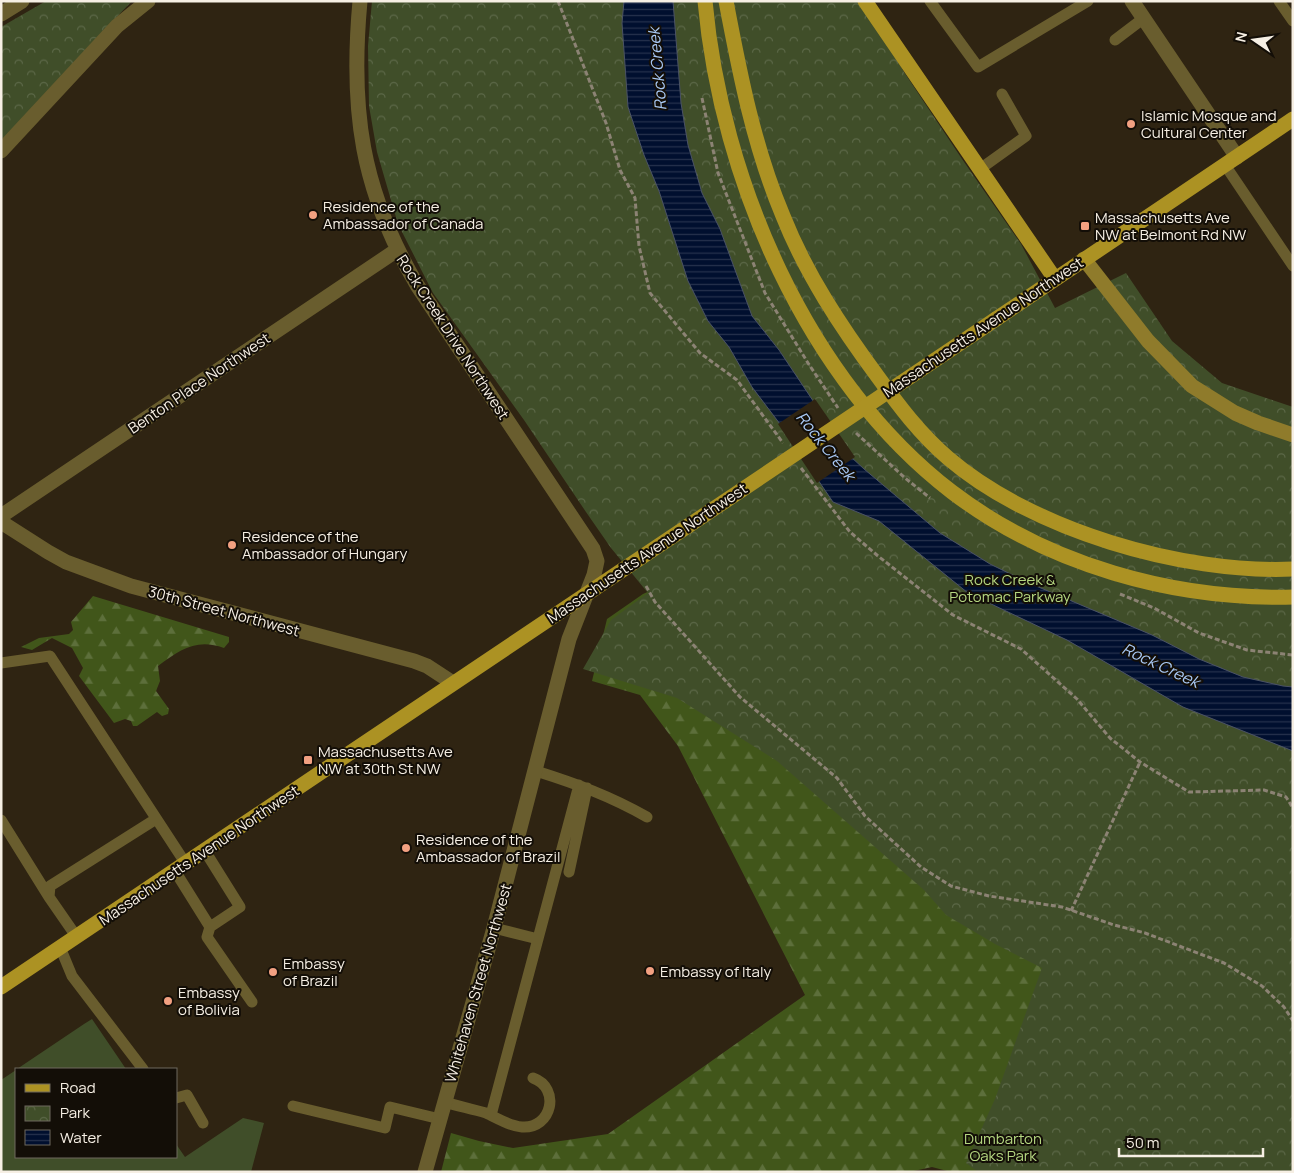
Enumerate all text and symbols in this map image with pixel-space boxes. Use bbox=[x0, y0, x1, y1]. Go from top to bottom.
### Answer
north arrow bbox=[1229, 15, 1279, 65]
water label: Rock Creek bbox=[642, 25, 672, 111]
text: N bbox=[1230, 30, 1251, 44]
place label: Islamic Mosque and Cultural Center bbox=[1141, 105, 1277, 143]
marker: Islamic Mosque and Cultural Center bbox=[1125, 118, 1137, 130]
place label: Residence of the Ambassador of Canada bbox=[323, 196, 483, 234]
place label: Massachusetts Ave NW at Belmont Rd NW bbox=[1095, 207, 1246, 245]
marker: Residence of the Ambassador of Canada bbox=[307, 209, 319, 221]
marker: Massachusetts Ave NW at Belmont Rd NW bbox=[1079, 220, 1091, 232]
street label: Rock Creek Drive Northwest bbox=[392, 251, 514, 423]
street label: Massachusetts Avenue Northwest bbox=[879, 252, 1087, 402]
street label: Benton Place Northwest bbox=[124, 328, 274, 438]
water label: Rock Creek bbox=[791, 407, 862, 487]
street label: Massachusetts Avenue Northwest bbox=[543, 478, 751, 628]
place label: Residence of the Ambassador of Hungary bbox=[242, 526, 407, 564]
marker: Residence of the Ambassador of Hungary bbox=[226, 539, 238, 551]
park label: Rock Creek & Potomac Parkway bbox=[949, 569, 1071, 607]
street label: 30th Street Northwest bbox=[146, 581, 302, 641]
water label: Rock Creek bbox=[1119, 637, 1205, 693]
place label: Massachusetts Ave NW at 30th St NW bbox=[318, 741, 453, 779]
marker: Massachusetts Ave NW at 30th St NW bbox=[302, 754, 314, 766]
street label: Massachusetts Avenue Northwest bbox=[95, 780, 303, 930]
place label: Residence of the Ambassador of Brazil bbox=[416, 829, 560, 867]
marker: Residence of the Ambassador of Brazil bbox=[400, 842, 412, 854]
street label: Whitehaven Street Northwest bbox=[440, 881, 516, 1085]
place label: Embassy of Brazil bbox=[283, 953, 345, 991]
place label: Embassy of Italy bbox=[660, 961, 771, 982]
marker: Embassy of Italy bbox=[644, 965, 656, 977]
marker: Embassy of Brazil bbox=[267, 966, 279, 978]
place label: Embassy of Bolivia bbox=[178, 982, 240, 1020]
marker: Embassy of Bolivia bbox=[162, 995, 174, 1007]
legend bbox=[15, 1068, 178, 1158]
text: Road bbox=[60, 1077, 96, 1098]
text: Park bbox=[60, 1102, 90, 1123]
scale bar bbox=[1119, 1126, 1263, 1158]
text: Water bbox=[60, 1127, 102, 1148]
park label: Dumbarton Oaks Park bbox=[964, 1128, 1042, 1166]
text: 50 m bbox=[1126, 1132, 1160, 1153]

